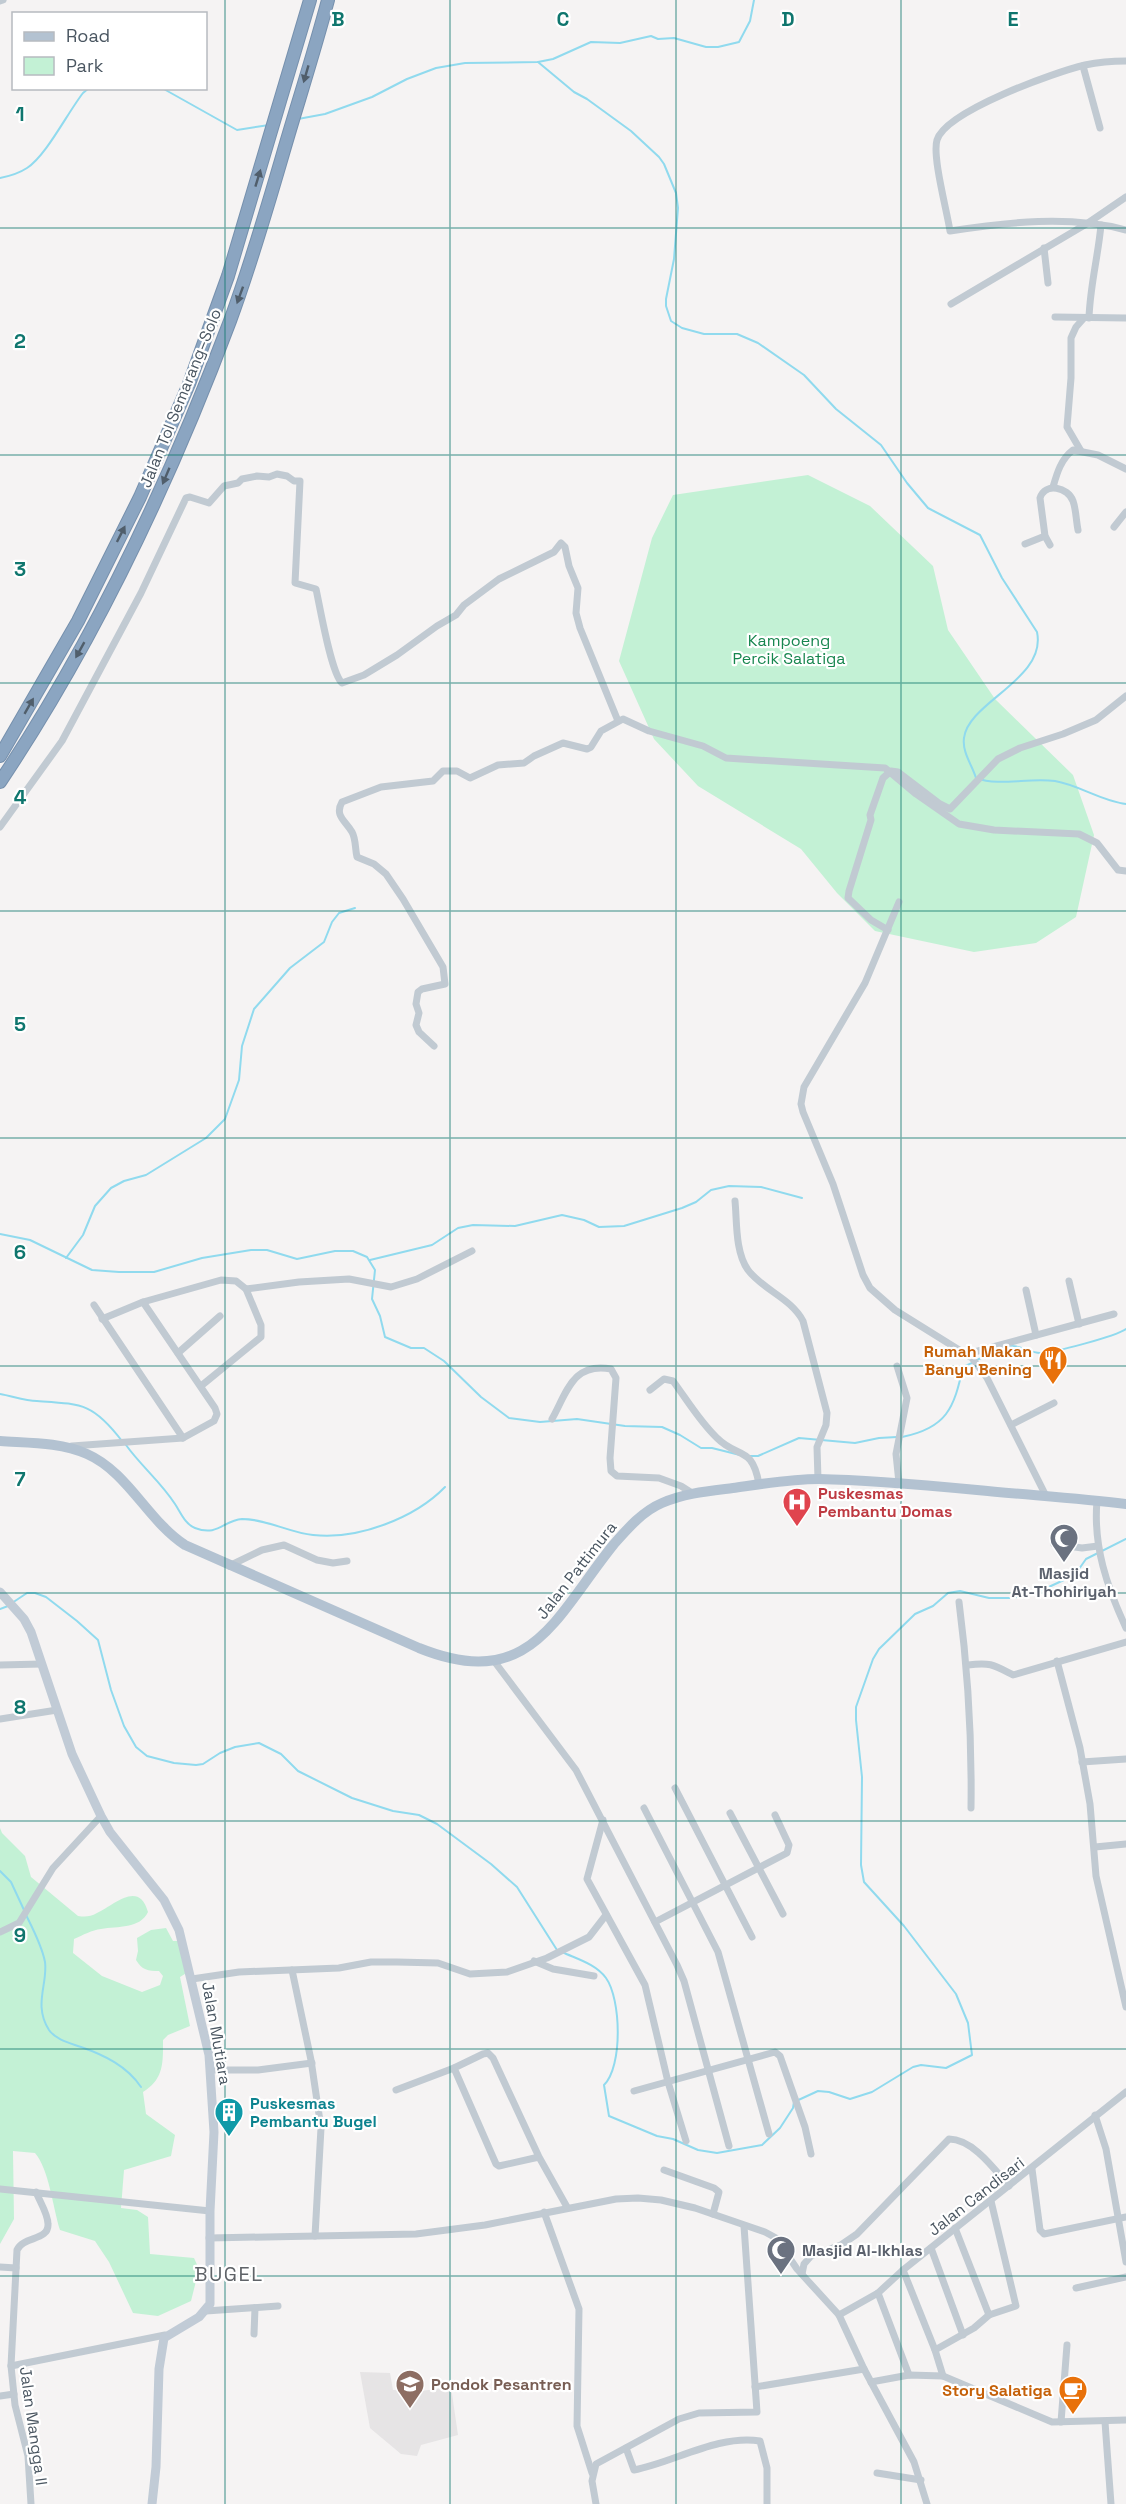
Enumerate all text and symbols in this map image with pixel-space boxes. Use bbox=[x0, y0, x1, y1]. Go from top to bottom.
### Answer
text: B bbox=[331, 6, 345, 32]
text: C bbox=[557, 6, 570, 32]
text: D bbox=[781, 6, 795, 32]
text: E bbox=[1007, 6, 1019, 32]
legend bbox=[12, 12, 207, 90]
text: Road bbox=[66, 24, 110, 47]
text: Park bbox=[66, 54, 104, 77]
one-way arrow bbox=[301, 65, 310, 83]
text: 1 bbox=[15, 101, 25, 127]
one-way arrow bbox=[254, 169, 263, 187]
one-way arrow bbox=[234, 286, 244, 304]
street label: Jalan Tol Semarang–Solo bbox=[135, 306, 226, 491]
text: 2 bbox=[14, 328, 26, 354]
one-way arrow bbox=[161, 467, 171, 485]
one-way arrow bbox=[116, 525, 126, 543]
text: 3 bbox=[14, 556, 26, 582]
park label: Kampoeng Percik Salatiga bbox=[732, 630, 846, 669]
one-way arrow bbox=[74, 642, 85, 658]
one-way arrow bbox=[24, 698, 35, 714]
text: 4 bbox=[14, 784, 27, 810]
text: 5 bbox=[14, 1011, 26, 1037]
text: 6 bbox=[14, 1239, 26, 1265]
place label: Rumah Makan Banyu Bening bbox=[924, 1341, 1032, 1380]
restaurant icon: Rumah Makan Banyu Bening bbox=[1037, 1344, 1069, 1386]
text: 7 bbox=[14, 1466, 26, 1492]
place label: Puskesmas Pembantu Domas bbox=[818, 1483, 952, 1522]
hospital icon: Puskesmas Pembantu Domas bbox=[781, 1486, 813, 1528]
street label: Jalan Pattimura bbox=[532, 1517, 621, 1624]
mosque icon: Masjid At-Thohiriyah bbox=[1048, 1522, 1080, 1564]
place label: Masjid At-Thohiriyah bbox=[1011, 1563, 1117, 1602]
text: 8 bbox=[14, 1694, 26, 1720]
text: 9 bbox=[14, 1922, 26, 1948]
street label: Jalan Mutiara bbox=[197, 1980, 236, 2086]
place label: Puskesmas Pembantu Bugel bbox=[250, 2093, 377, 2132]
building icon: Puskesmas Pembantu Bugel bbox=[213, 2096, 245, 2138]
street label: Jalan Candisari bbox=[924, 2152, 1029, 2240]
mosque icon: Masjid Al-Ikhlas bbox=[765, 2234, 797, 2276]
place label: Masjid Al-Ikhlas bbox=[802, 2240, 923, 2261]
district label: BUGEL bbox=[194, 2261, 264, 2287]
street label: Jalan Mangga II bbox=[15, 2365, 52, 2487]
school or university icon: Pondok Pesantren bbox=[394, 2368, 426, 2410]
place label: Pondok Pesantren bbox=[431, 2374, 572, 2395]
cafe icon: Story Salatiga bbox=[1057, 2374, 1089, 2416]
place label: Story Salatiga bbox=[942, 2380, 1052, 2401]

